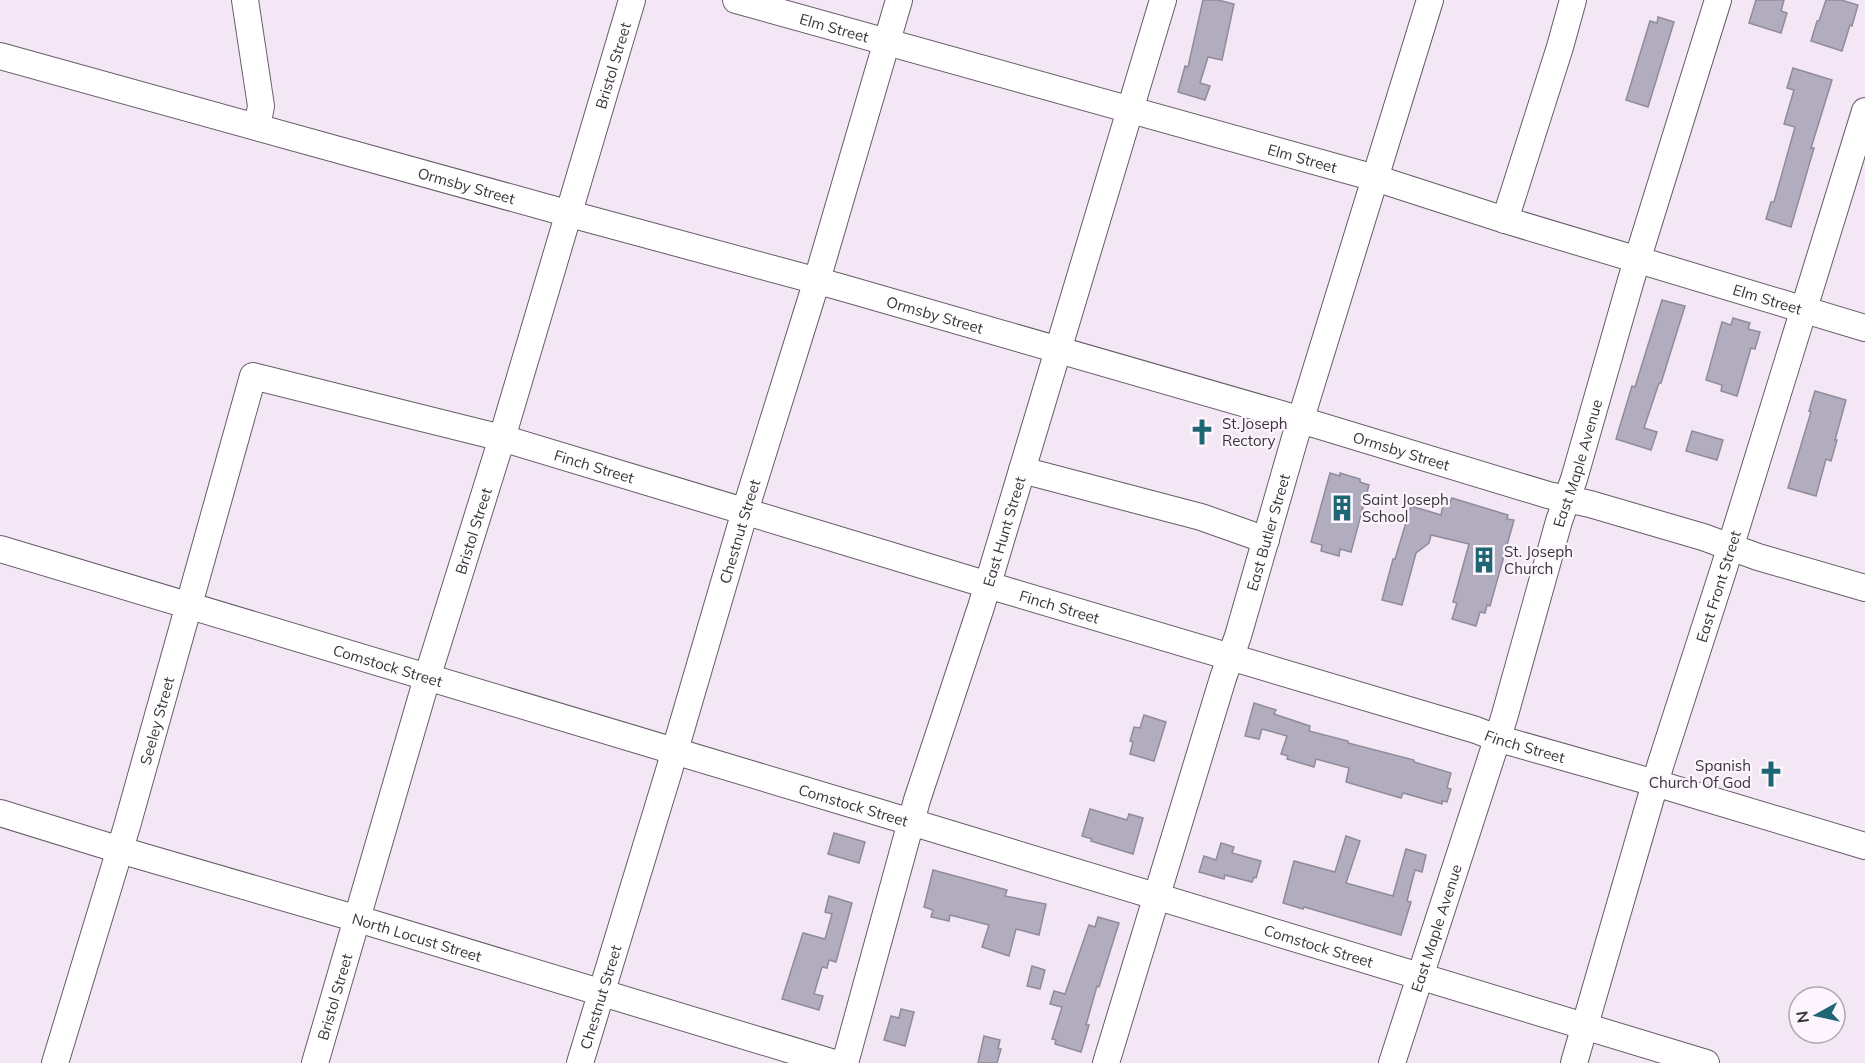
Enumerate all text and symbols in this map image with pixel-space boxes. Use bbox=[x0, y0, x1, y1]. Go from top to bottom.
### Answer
street label: Elm Street bbox=[797, 9, 871, 46]
street label: Bristol Street bbox=[591, 20, 634, 111]
street label: Elm Street bbox=[1266, 139, 1339, 176]
street label: Ormsby Street bbox=[416, 163, 517, 208]
street label: Elm Street bbox=[1731, 279, 1804, 318]
street label: Ormsby Street bbox=[884, 291, 986, 337]
street label: East Maple Avenue bbox=[1548, 397, 1606, 529]
place label: St.Joseph Rectory bbox=[1222, 414, 1288, 450]
church icon: St.Joseph Rectory bbox=[1187, 417, 1217, 447]
street label: Ormsby Street bbox=[1351, 427, 1452, 474]
street label: Finch Street bbox=[552, 445, 637, 487]
street label: East Butler Street bbox=[1242, 471, 1294, 593]
street label: East Hunt Street bbox=[978, 474, 1029, 589]
street label: Chestnut Street bbox=[715, 477, 764, 586]
street label: Bristol Street bbox=[451, 485, 495, 576]
place label: Saint Joseph School bbox=[1362, 490, 1449, 526]
building icon: Saint Joseph School bbox=[1327, 493, 1357, 523]
street label: East Front Street bbox=[1691, 528, 1744, 644]
place label: St. Joseph Church bbox=[1504, 542, 1573, 578]
building icon: St. Joseph Church bbox=[1469, 545, 1499, 575]
street label: Finch Street bbox=[1017, 585, 1102, 627]
street label: Comstock Street bbox=[331, 640, 445, 691]
street label: Seeley Street bbox=[135, 674, 178, 767]
street label: Finch Street bbox=[1482, 725, 1567, 767]
place label: Spanish Church Of God bbox=[1649, 756, 1751, 792]
church icon: Spanish Church Of God bbox=[1756, 759, 1786, 789]
street label: Comstock Street bbox=[797, 779, 910, 830]
street label: East Maple Avenue bbox=[1406, 862, 1465, 994]
street label: North Locust Street bbox=[350, 908, 484, 965]
street label: Comstock Street bbox=[1262, 920, 1376, 971]
street label: Chestnut Street bbox=[575, 943, 625, 1051]
street label: Bristol Street bbox=[313, 951, 356, 1042]
north arrow bbox=[1787, 985, 1847, 1045]
text: N bbox=[1791, 1010, 1813, 1024]

